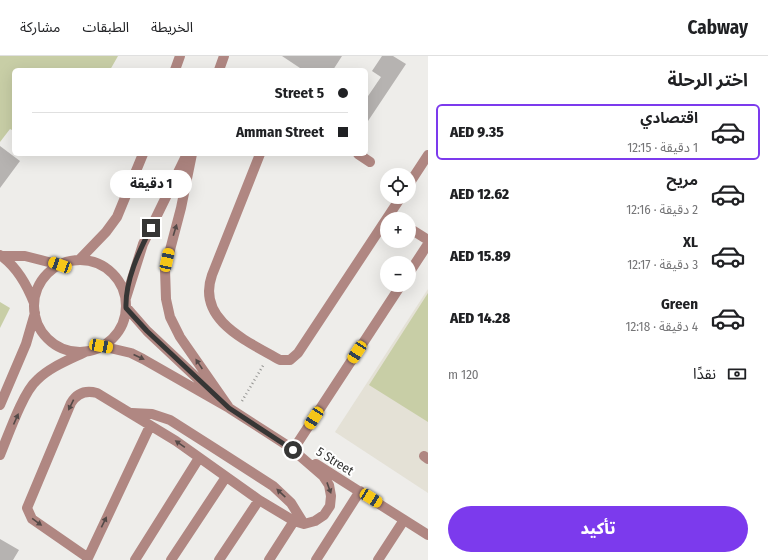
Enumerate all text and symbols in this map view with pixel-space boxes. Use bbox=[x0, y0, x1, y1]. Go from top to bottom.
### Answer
text: Cabway bbox=[688, 16, 748, 39]
text: مشاركة bbox=[20, 19, 60, 36]
text: الطبقات bbox=[82, 19, 129, 36]
text: الخريطة bbox=[151, 19, 193, 36]
text: اختر الرحلة bbox=[667, 69, 748, 91]
text: 5 Street bbox=[275, 84, 324, 102]
text: اقتصادي bbox=[640, 109, 698, 127]
icon: car bbox=[710, 114, 746, 150]
text: Amman Street bbox=[236, 123, 324, 141]
text: AED 9.35 bbox=[450, 123, 504, 141]
text: 1 دقيقة · 12:15 bbox=[627, 140, 698, 155]
map controls bbox=[380, 168, 416, 292]
button: locate bbox=[380, 168, 416, 204]
callout: 1 دقيقة bbox=[110, 170, 192, 198]
text: مريح bbox=[666, 171, 698, 189]
text: 1 دقيقة bbox=[130, 176, 172, 191]
icon: car bbox=[710, 176, 746, 212]
text: AED 12.62 bbox=[450, 185, 509, 203]
text: 2 دقيقة · 12:16 bbox=[626, 202, 698, 217]
button: + bbox=[380, 212, 416, 248]
route end bbox=[142, 219, 160, 237]
one-way arrow bbox=[172, 224, 178, 236]
text: XL bbox=[683, 233, 698, 251]
icon: car bbox=[710, 238, 746, 274]
car bbox=[159, 247, 175, 273]
text: AED 15.89 bbox=[450, 247, 511, 265]
car bbox=[47, 255, 73, 275]
button: − bbox=[380, 256, 416, 292]
text: 3 دقيقة · 12:17 bbox=[627, 257, 698, 272]
text: Green bbox=[661, 295, 698, 313]
icon: car bbox=[710, 300, 746, 336]
text: AED 14.28 bbox=[450, 309, 510, 327]
text: 4 دقيقة · 12:18 bbox=[626, 319, 698, 334]
car bbox=[88, 338, 114, 354]
car bbox=[345, 339, 369, 365]
one-way arrow bbox=[133, 354, 144, 360]
one-way arrow bbox=[195, 359, 203, 369]
icon: cash bbox=[726, 363, 748, 385]
text: نقدًا bbox=[693, 365, 716, 383]
text: 120 m bbox=[448, 367, 479, 382]
one-way arrow bbox=[68, 399, 74, 411]
car bbox=[302, 405, 326, 431]
one-way arrow bbox=[13, 413, 19, 425]
one-way arrow bbox=[175, 440, 185, 448]
route start bbox=[284, 441, 302, 459]
street label: 5 Street bbox=[314, 444, 357, 479]
one-way arrow bbox=[326, 482, 332, 494]
car bbox=[358, 487, 384, 509]
one-way arrow bbox=[276, 488, 286, 498]
button: تأكيد bbox=[448, 506, 748, 552]
one-way arrow bbox=[101, 517, 107, 528]
one-way arrow bbox=[32, 518, 42, 526]

